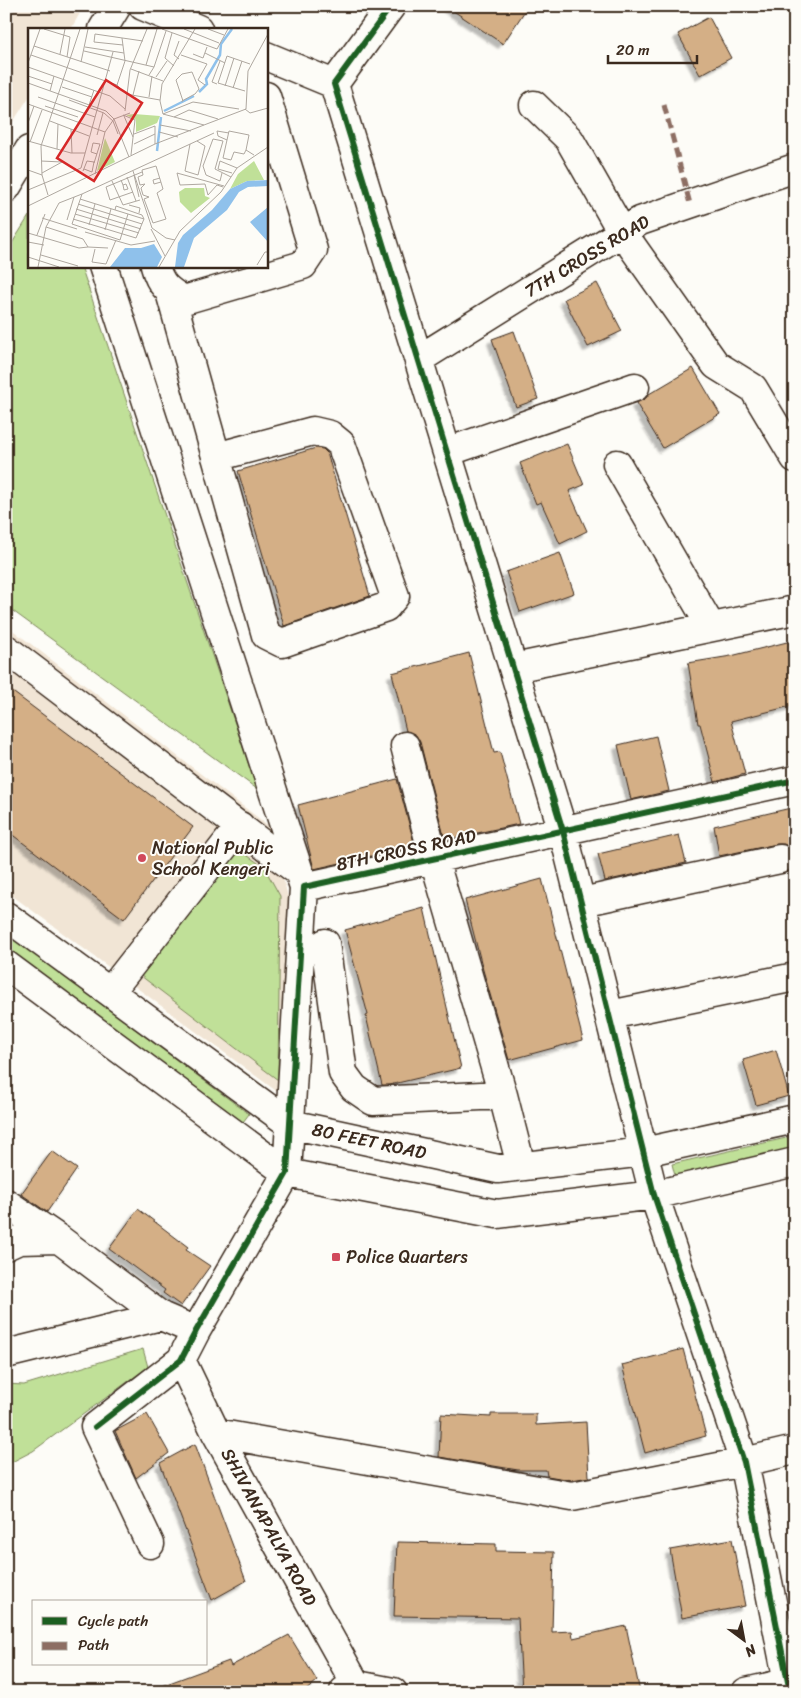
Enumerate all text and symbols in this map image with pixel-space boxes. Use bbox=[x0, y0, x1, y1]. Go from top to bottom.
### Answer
inset map bbox=[28, 28, 268, 268]
scale bar bbox=[608, 32, 697, 64]
text: 20 m bbox=[616, 37, 650, 63]
street label: 7TH CROSS ROAD bbox=[518, 206, 656, 306]
street label: 8TH CROSS ROAD bbox=[333, 820, 479, 880]
place label: National Public School Kengeri bbox=[152, 832, 273, 885]
marker: National Public School Kengeri bbox=[136, 852, 148, 864]
street label: 80 FEET ROAD bbox=[309, 1113, 429, 1169]
place label: Police Quarters bbox=[346, 1241, 468, 1273]
marker: Police Quarters bbox=[330, 1251, 342, 1263]
street label: SHIVANAPALYA ROAD bbox=[212, 1442, 326, 1612]
legend bbox=[32, 1600, 208, 1666]
text: Cycle path bbox=[78, 1608, 149, 1634]
north arrow bbox=[718, 1616, 768, 1666]
text: Path bbox=[78, 1632, 109, 1658]
text: N bbox=[740, 1637, 762, 1664]

